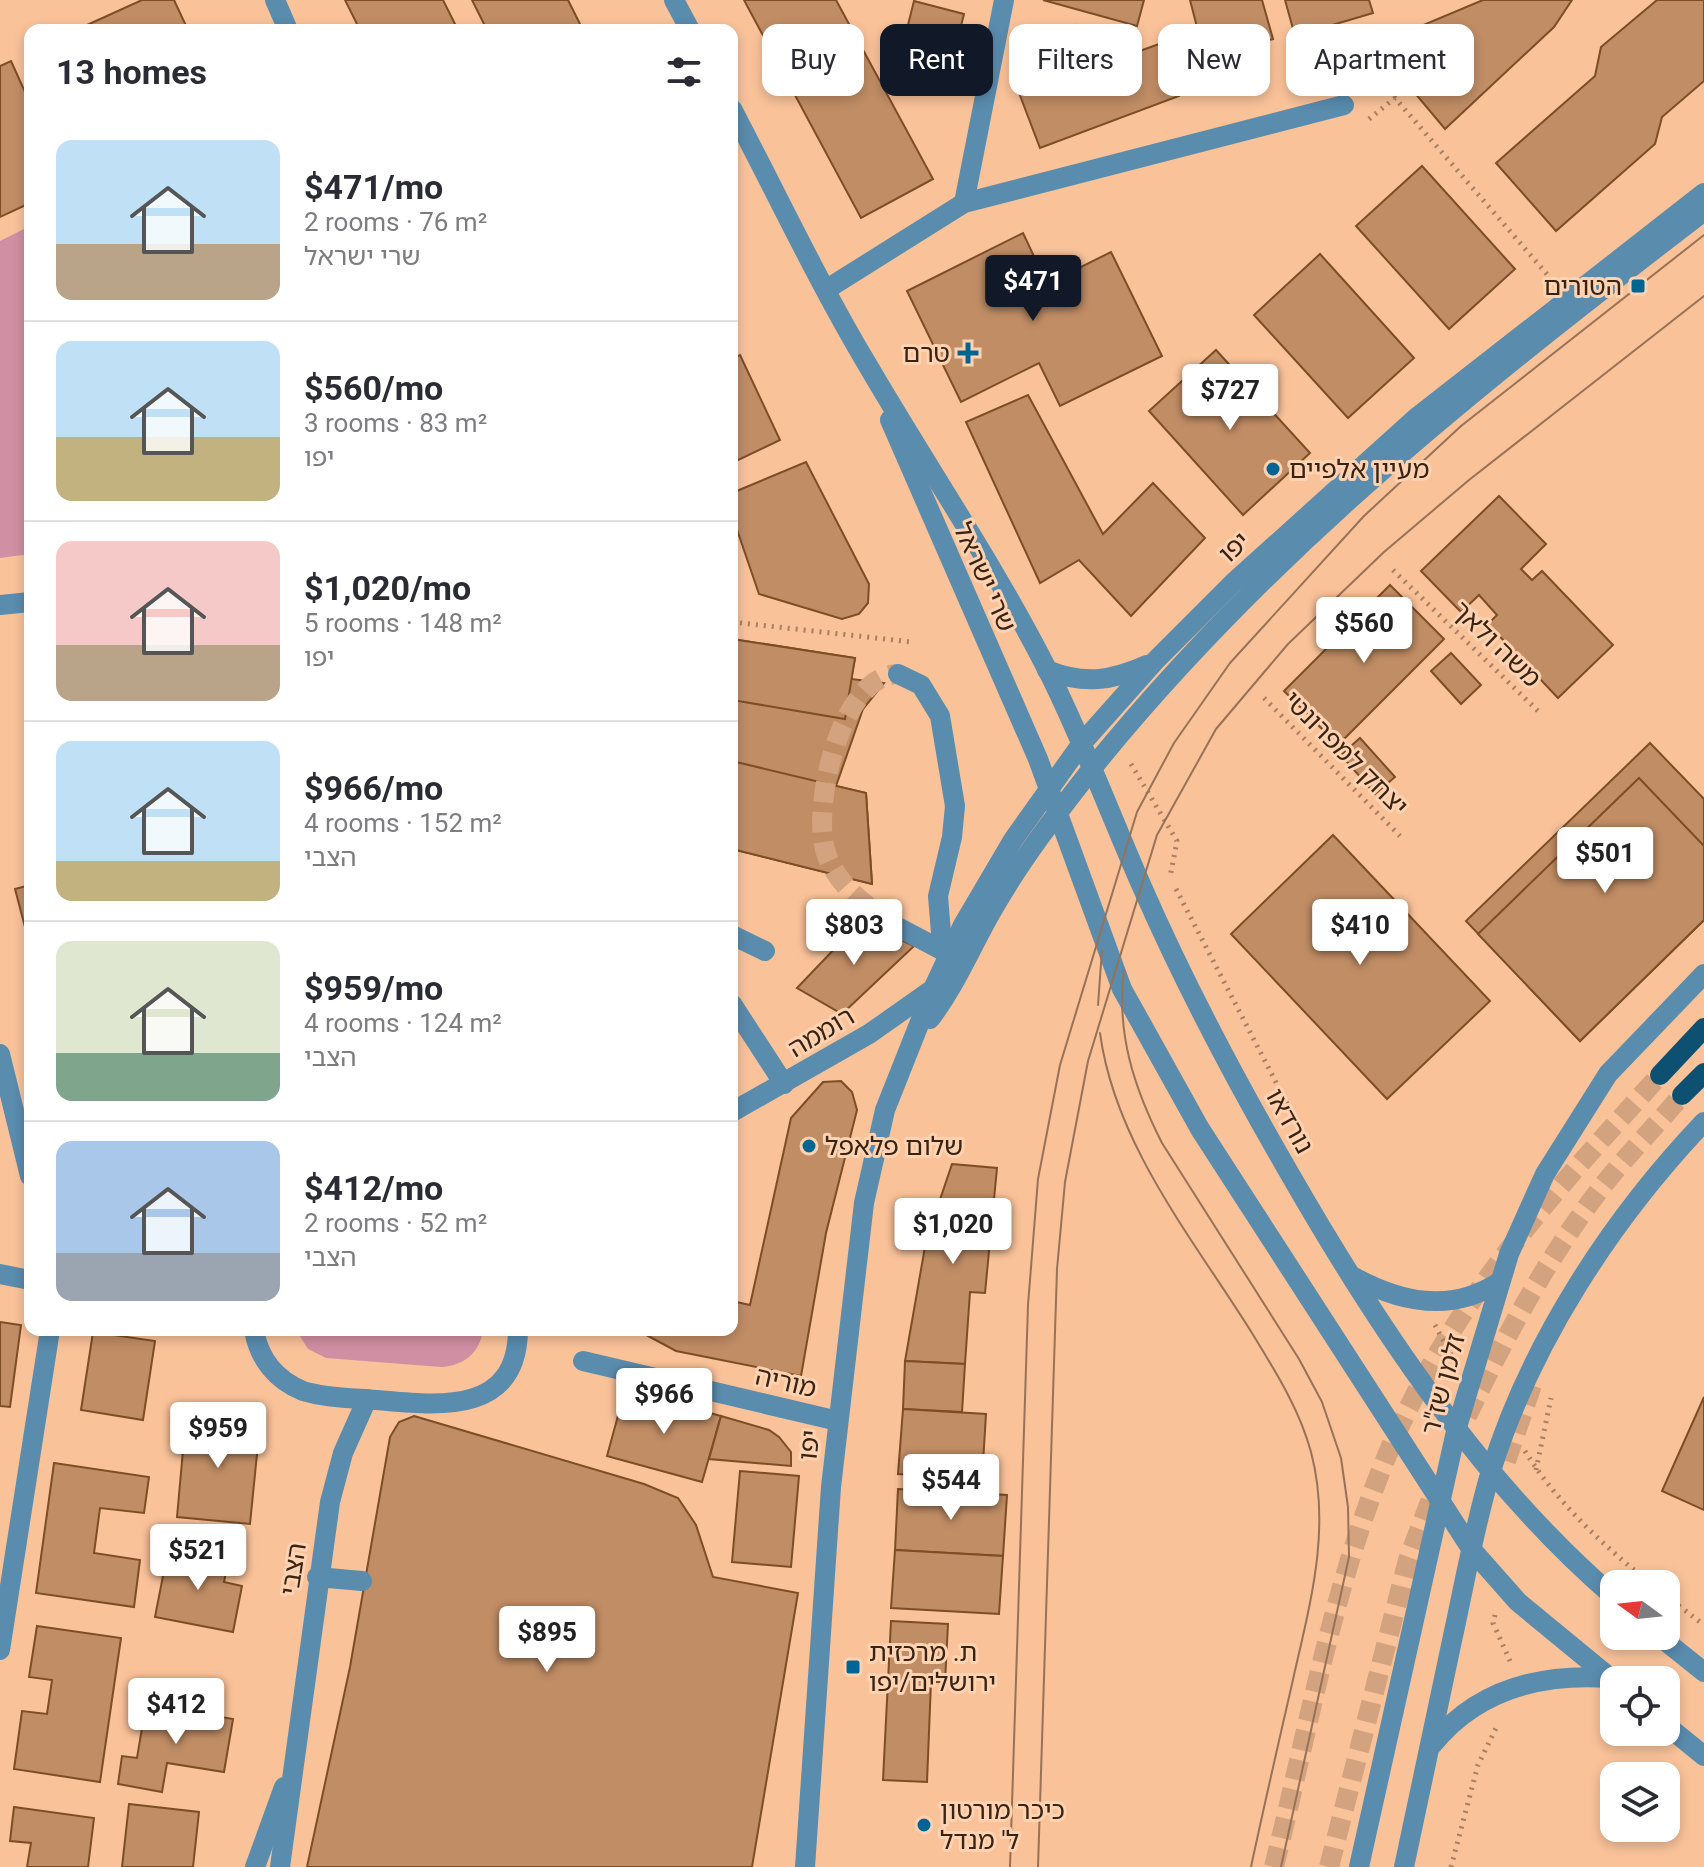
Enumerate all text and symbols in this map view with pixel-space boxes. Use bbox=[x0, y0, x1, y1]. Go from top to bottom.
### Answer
chip: Buy bbox=[762, 24, 864, 96]
chip: Rent bbox=[880, 24, 993, 96]
chip: Filters bbox=[1009, 24, 1142, 96]
chip: New bbox=[1158, 24, 1270, 96]
chip: Apartment bbox=[1286, 24, 1474, 96]
icon: filters bbox=[662, 50, 706, 94]
text: 13 homes bbox=[56, 52, 207, 92]
text: $471/mo bbox=[304, 167, 443, 207]
icon: home bbox=[120, 172, 216, 268]
text: 2 rooms · 76 m² bbox=[304, 207, 487, 237]
text: שרי ישראל bbox=[304, 241, 420, 271]
pin: $471 bbox=[986, 255, 1080, 323]
text: $471 bbox=[1003, 266, 1063, 296]
place label: הטורים bbox=[1543, 271, 1622, 301]
marker: הטורים bbox=[1629, 277, 1647, 295]
place label: טרם bbox=[902, 338, 950, 368]
marker: טרם bbox=[957, 342, 979, 364]
pin: $727 bbox=[1183, 364, 1277, 432]
text: $560/mo bbox=[304, 368, 443, 408]
icon: home bbox=[120, 373, 216, 469]
text: $727 bbox=[1200, 375, 1260, 405]
text: 3 rooms · 83 m² bbox=[304, 408, 487, 438]
text: יפו bbox=[304, 442, 335, 472]
place label: מעיין אלפיים bbox=[1289, 454, 1429, 484]
marker: מעיין אלפיים bbox=[1264, 460, 1282, 478]
street label: שרי ישראל bbox=[948, 518, 1022, 636]
street label: יפו bbox=[1213, 526, 1255, 568]
text: $1,020/mo bbox=[304, 568, 471, 608]
icon: home bbox=[120, 573, 216, 669]
street label: משה ולאך bbox=[1447, 595, 1547, 693]
pin: $560 bbox=[1317, 597, 1411, 665]
text: 5 rooms · 148 m² bbox=[304, 608, 502, 638]
text: $560 bbox=[1334, 608, 1394, 638]
text: יפו bbox=[304, 642, 335, 672]
street label: יצחק למפרונטי bbox=[1278, 685, 1414, 821]
text: $966/mo bbox=[304, 768, 443, 808]
icon: home bbox=[120, 773, 216, 869]
text: 4 rooms · 152 m² bbox=[304, 808, 502, 838]
pin: $501 bbox=[1558, 827, 1652, 895]
text: $501 bbox=[1575, 838, 1635, 868]
text: הצבי bbox=[304, 842, 357, 872]
pin: $803 bbox=[807, 899, 901, 967]
pin: $410 bbox=[1313, 899, 1407, 967]
text: $803 bbox=[824, 910, 884, 940]
text: $410 bbox=[1330, 910, 1390, 940]
text: $959/mo bbox=[304, 968, 443, 1008]
icon: home bbox=[120, 973, 216, 1069]
street label: רוממה bbox=[783, 1001, 859, 1063]
text: 4 rooms · 124 m² bbox=[304, 1008, 502, 1038]
text: הצבי bbox=[304, 1042, 357, 1072]
street label: נורדאו bbox=[1260, 1083, 1320, 1159]
place label: שלום פלאפל bbox=[825, 1131, 963, 1161]
marker: שלום פלאפל bbox=[800, 1137, 818, 1155]
text: $412/mo bbox=[304, 1168, 443, 1208]
icon: home bbox=[120, 1173, 216, 1269]
pin: $1,020 bbox=[888, 1198, 1018, 1266]
text: 2 rooms · 52 m² bbox=[304, 1208, 487, 1238]
text: $1,020 bbox=[913, 1209, 993, 1239]
text: הצבי bbox=[304, 1242, 357, 1272]
street label: זלמן שז"ר bbox=[1415, 1330, 1471, 1438]
street label: מוריה bbox=[753, 1360, 819, 1404]
pin: $966 bbox=[617, 1368, 711, 1436]
text: $966 bbox=[634, 1379, 694, 1409]
pin: $959 bbox=[171, 1402, 265, 1470]
text: $959 bbox=[188, 1413, 248, 1443]
street label: יפו bbox=[792, 1428, 826, 1462]
pin: $544 bbox=[904, 1454, 998, 1522]
text: $544 bbox=[921, 1465, 981, 1495]
pin: $521 bbox=[151, 1524, 245, 1592]
text: $521 bbox=[168, 1535, 228, 1565]
street label: הצבי bbox=[274, 1541, 312, 1597]
north arrow bbox=[1600, 1570, 1680, 1650]
map controls bbox=[1600, 1570, 1680, 1842]
pin: $895 bbox=[500, 1606, 594, 1674]
text: $895 bbox=[517, 1617, 577, 1647]
place label: ת. מרכזית ירושלים/יפו bbox=[869, 1637, 996, 1697]
marker: ת. מרכזית ירושלים/יפו bbox=[844, 1658, 862, 1676]
button: locate bbox=[1600, 1666, 1680, 1746]
pin: $412 bbox=[129, 1678, 223, 1746]
text: $412 bbox=[146, 1689, 206, 1719]
button: layers bbox=[1600, 1762, 1680, 1842]
place label: כיכר מורטון ל' מנדל bbox=[940, 1795, 1065, 1855]
marker: כיכר מורטון ל' מנדל bbox=[915, 1816, 933, 1834]

